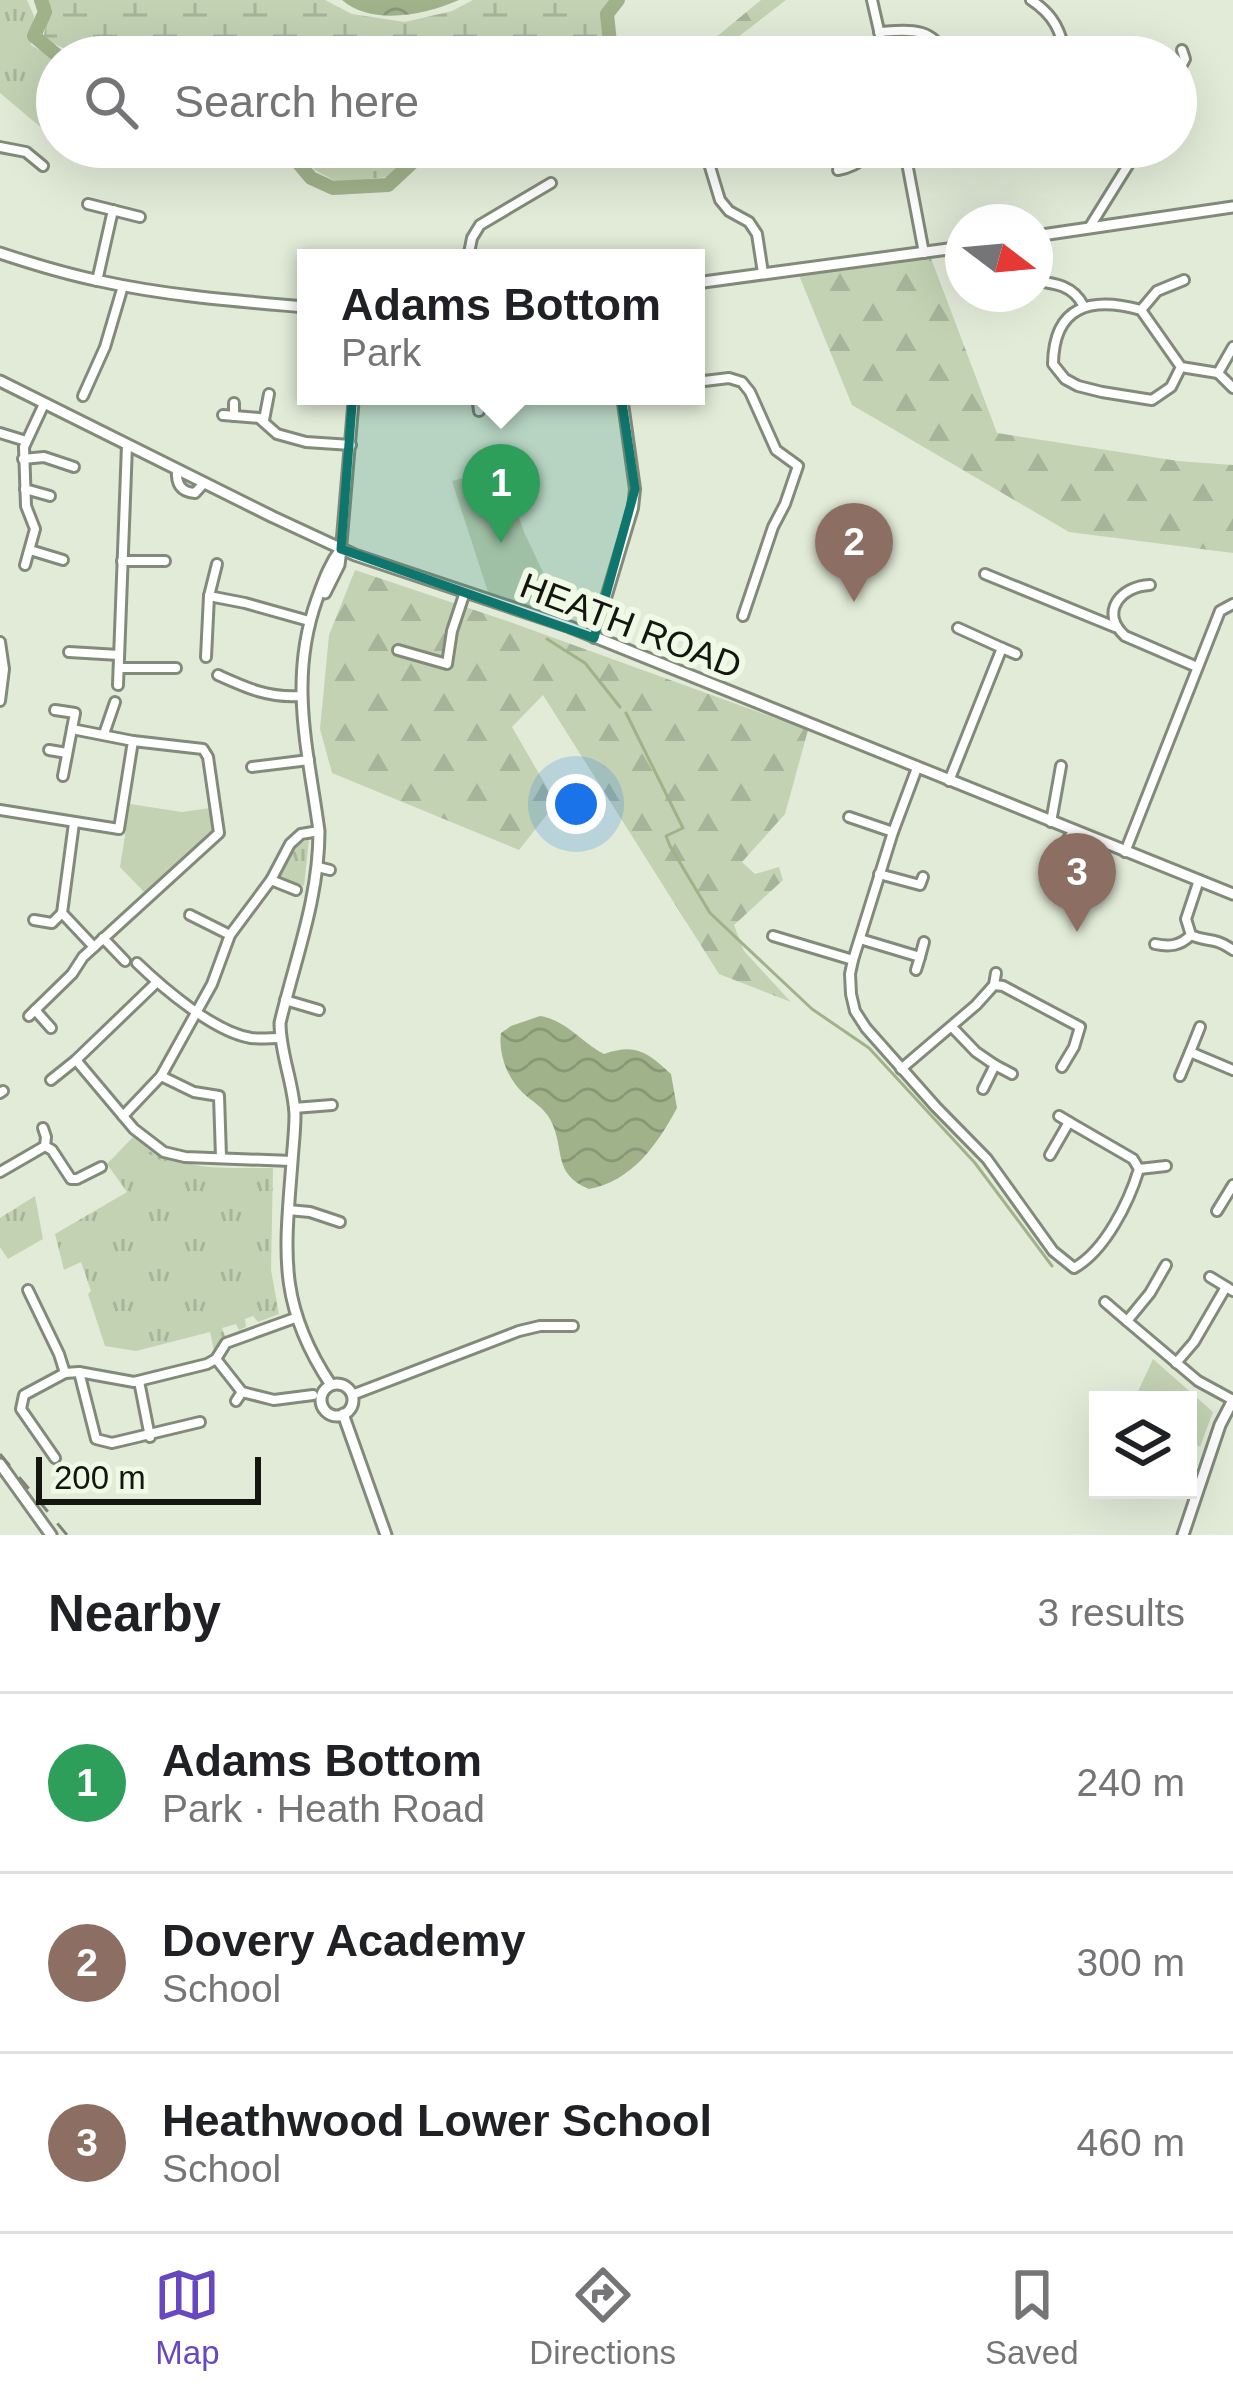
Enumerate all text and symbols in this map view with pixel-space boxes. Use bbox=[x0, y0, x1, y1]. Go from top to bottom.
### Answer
search box bbox=[36, 36, 1197, 168]
icon: search bbox=[78, 69, 144, 135]
text: Search here bbox=[174, 76, 419, 127]
north arrow bbox=[945, 204, 1053, 312]
popup bbox=[297, 249, 705, 405]
text: Adams Bottom bbox=[341, 279, 661, 330]
text: Park bbox=[341, 331, 421, 374]
pin: 1 bbox=[462, 444, 540, 543]
pin: 2 bbox=[815, 503, 893, 602]
street label: HEATH ROAD bbox=[515, 565, 747, 686]
your location bbox=[546, 774, 606, 834]
pin: 3 bbox=[1038, 833, 1116, 932]
map controls bbox=[1089, 1391, 1197, 1499]
button: layers bbox=[1089, 1391, 1197, 1499]
scale bar bbox=[36, 1451, 261, 1504]
text: 200 m bbox=[54, 1459, 146, 1496]
text: Nearby bbox=[48, 1585, 221, 1642]
text: 3 results bbox=[1038, 1591, 1185, 1634]
text: Adams Bottom bbox=[162, 1735, 482, 1786]
text: 1 bbox=[76, 1761, 98, 1804]
text: 240 m bbox=[1077, 1761, 1185, 1804]
text: Park · Heath Road bbox=[162, 1787, 485, 1830]
text: Dovery Academy bbox=[162, 1915, 526, 1966]
text: 2 bbox=[76, 1941, 98, 1984]
text: 300 m bbox=[1077, 1941, 1185, 1984]
text: School bbox=[162, 1967, 281, 2010]
text: Heathwood Lower School bbox=[162, 2095, 712, 2146]
text: 3 bbox=[76, 2121, 98, 2164]
text: 460 m bbox=[1077, 2121, 1185, 2164]
text: School bbox=[162, 2147, 281, 2190]
tab: Map bbox=[154, 2262, 220, 2372]
tab: Directions bbox=[529, 2262, 676, 2372]
tab: Saved bbox=[985, 2262, 1079, 2372]

